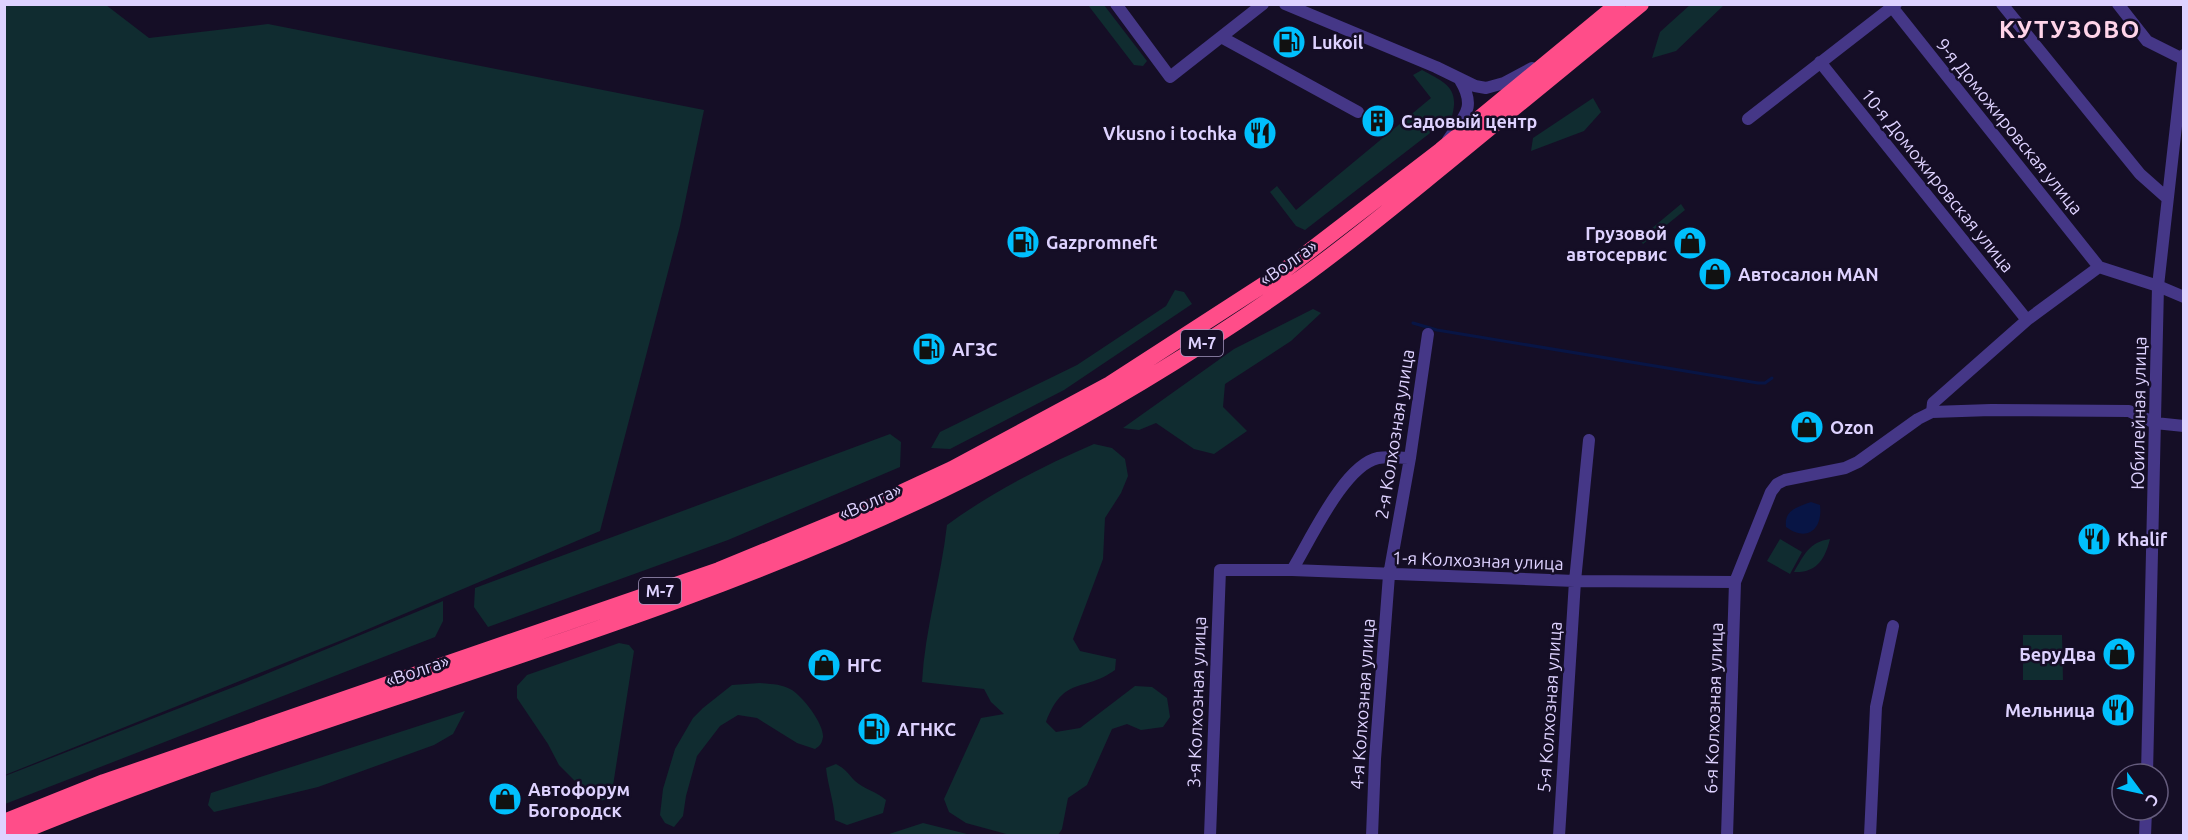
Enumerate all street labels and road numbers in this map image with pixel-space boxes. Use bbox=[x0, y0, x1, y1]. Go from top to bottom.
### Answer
street label: 9-я Доможировская улица bbox=[1933, 34, 2087, 218]
street label: 10-я Доможировская улица bbox=[1858, 84, 2018, 276]
street label: «Волга» bbox=[1255, 235, 1321, 289]
road number: М-7 bbox=[1181, 330, 1223, 356]
street label: Юбилейная улица bbox=[2127, 336, 2149, 490]
street label: 2-я Колхозная улица bbox=[1371, 348, 1417, 520]
street label: «Волга» bbox=[836, 478, 904, 524]
street label: 1-я Колхозная улица bbox=[1392, 547, 1564, 573]
road number: М-7 bbox=[639, 578, 681, 604]
street label: 3-я Колхозная улица bbox=[1183, 616, 1209, 788]
street label: 4-я Колхозная улица bbox=[1346, 618, 1378, 790]
street label: 5-я Колхозная улица bbox=[1533, 621, 1565, 793]
street label: 6-я Колхозная улица bbox=[1700, 622, 1726, 794]
street label: «Волга» bbox=[383, 650, 451, 690]

